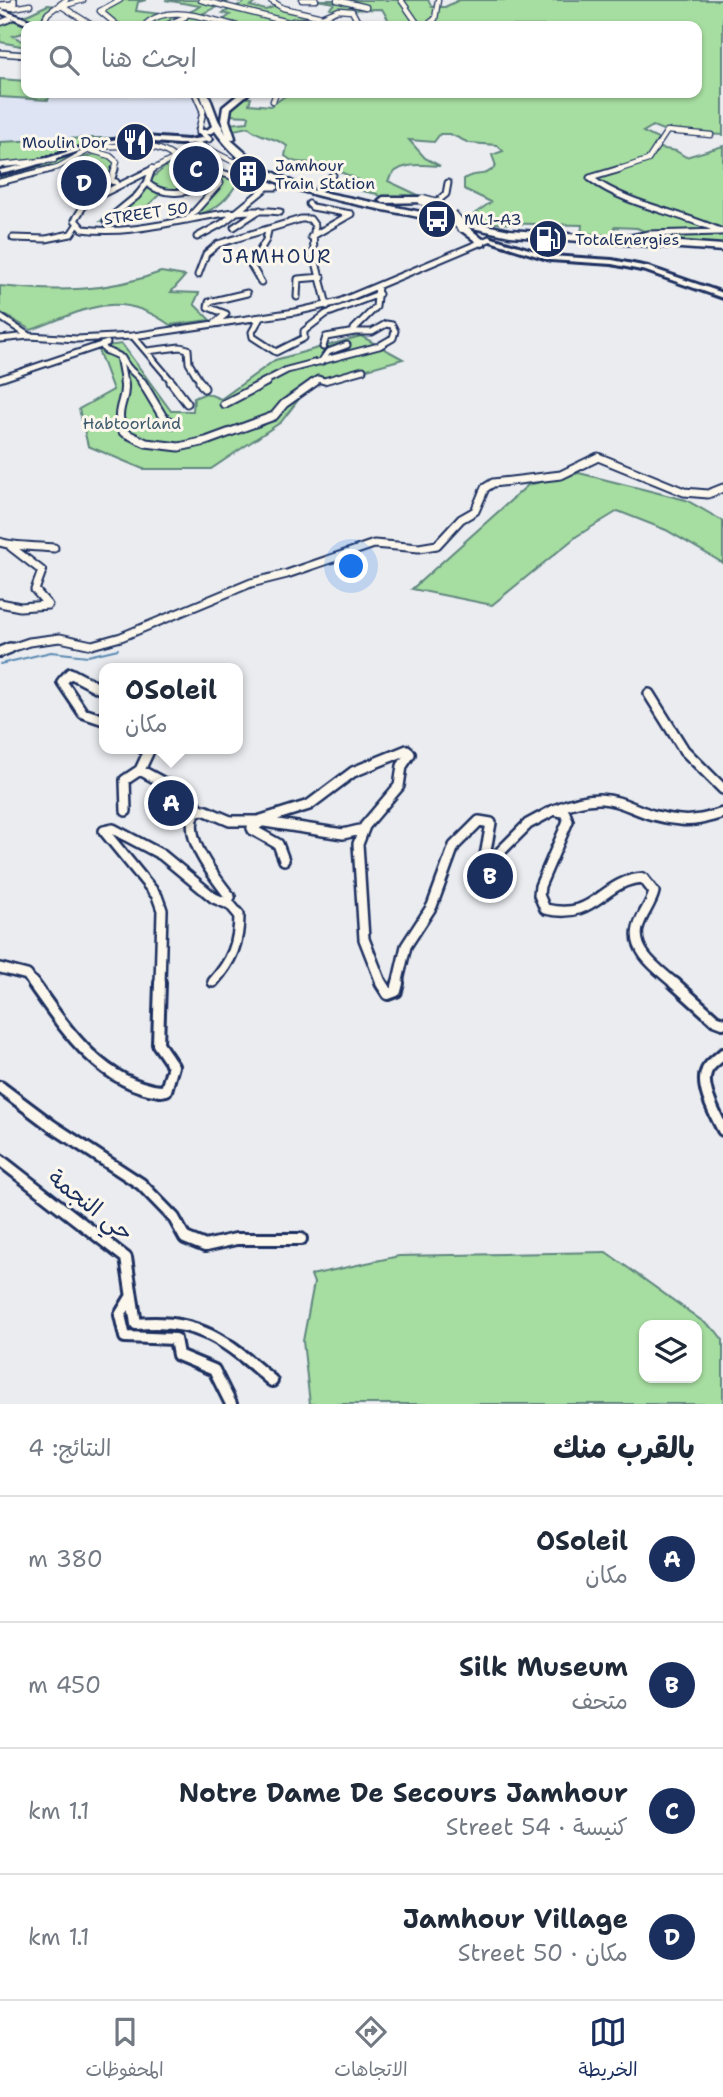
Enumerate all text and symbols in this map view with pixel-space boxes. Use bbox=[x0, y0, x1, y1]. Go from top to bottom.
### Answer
search box bbox=[21, 21, 702, 98]
text: ابحث هنا bbox=[101, 40, 197, 75]
icon: search bbox=[45, 41, 83, 79]
restaurant icon: Moulin Dor bbox=[114, 121, 156, 163]
place label: Moulin Dor bbox=[22, 132, 108, 153]
pin: C bbox=[173, 143, 219, 195]
building icon: Jamhour Train Station bbox=[227, 153, 269, 195]
place label: Jamhour Train Station bbox=[275, 155, 375, 194]
pin: D bbox=[61, 157, 107, 209]
street label: STREET 50 bbox=[103, 197, 190, 230]
bus stop icon: ML1-A3 bbox=[416, 198, 458, 240]
place label: ML1-A3 bbox=[464, 209, 522, 230]
fuel station icon: TotalEnergies bbox=[527, 218, 569, 260]
place label: TotalEnergies bbox=[575, 229, 679, 250]
district label: JAMHOUR bbox=[222, 244, 332, 269]
park label: Habtoorland bbox=[83, 413, 181, 434]
your location bbox=[334, 549, 368, 583]
popup bbox=[99, 663, 243, 754]
text: OSoleil bbox=[125, 672, 217, 707]
text: مكان bbox=[125, 709, 168, 739]
pin: A bbox=[148, 777, 194, 829]
pin: B bbox=[467, 850, 513, 902]
street label: حي النجمة bbox=[39, 1162, 140, 1252]
map controls bbox=[639, 1320, 702, 1383]
button: layers bbox=[639, 1320, 702, 1383]
text: بالقرب منك bbox=[553, 1427, 695, 1468]
text: النتائج: 4 bbox=[28, 1433, 111, 1463]
text: OSoleil bbox=[536, 1523, 628, 1558]
text: 380 m bbox=[28, 1544, 103, 1574]
text: A bbox=[663, 1544, 681, 1574]
text: مكان bbox=[585, 1560, 628, 1590]
text: Silk Museum bbox=[459, 1649, 628, 1684]
text: 450 m bbox=[28, 1670, 101, 1700]
text: B bbox=[665, 1670, 679, 1700]
text: متحف bbox=[572, 1686, 628, 1716]
text: Notre Dame De Secours Jamhour bbox=[179, 1775, 628, 1810]
text: 1.1 km bbox=[28, 1796, 90, 1826]
text: C bbox=[665, 1796, 679, 1826]
text: كنيسة · Street 54 bbox=[446, 1812, 628, 1842]
text: Jamhour Village bbox=[403, 1901, 628, 1936]
text: 1.1 km bbox=[28, 1922, 90, 1952]
text: D bbox=[664, 1922, 680, 1952]
text: مكان · Street 50 bbox=[458, 1938, 628, 1968]
tab: المحفوظات bbox=[85, 2013, 164, 2086]
tab: الاتجاهات bbox=[334, 2013, 408, 2086]
tab: الخريطة bbox=[578, 2013, 638, 2086]

